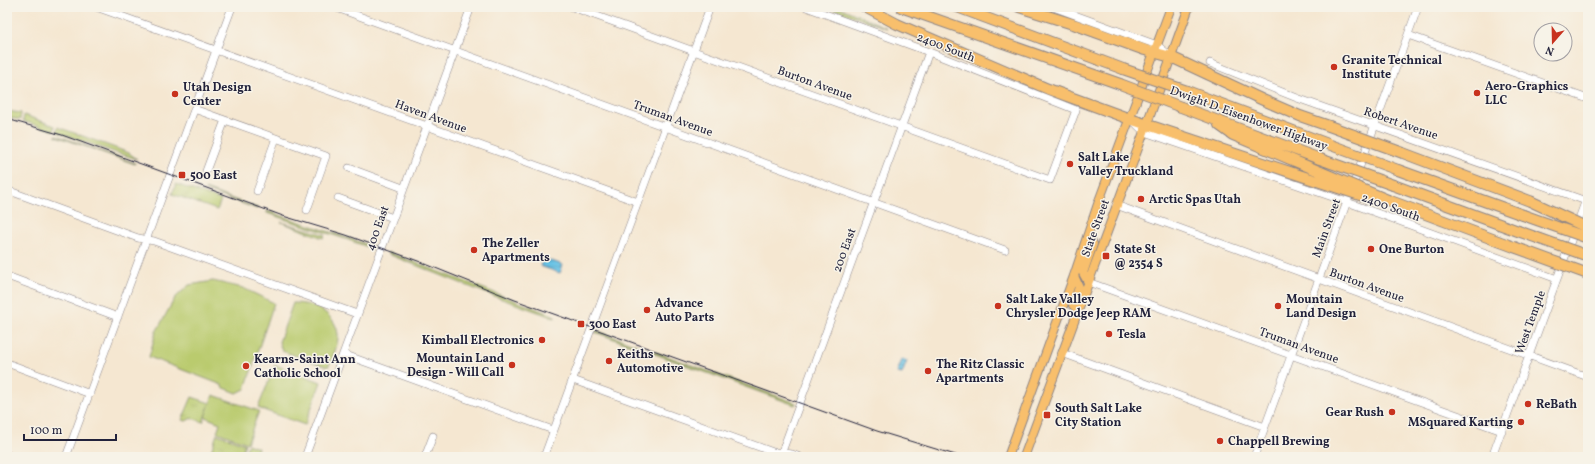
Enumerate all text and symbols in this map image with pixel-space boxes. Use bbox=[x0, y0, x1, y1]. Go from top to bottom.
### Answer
north arrow bbox=[1533, 22, 1573, 62]
street label: 2400 South bbox=[914, 29, 977, 66]
text: N bbox=[1544, 42, 1556, 58]
place label: Granite Technical Institute bbox=[1342, 53, 1442, 83]
marker: Granite Technical Institute bbox=[1329, 62, 1339, 72]
street label: Burton Avenue bbox=[775, 63, 855, 105]
place label: Aero-Graphics LLC bbox=[1485, 79, 1569, 109]
place label: Utah Design Center bbox=[183, 80, 252, 110]
street label: Dwight D. Eisenhower Highway bbox=[1168, 83, 1330, 155]
marker: Aero-Graphics LLC bbox=[1472, 88, 1482, 98]
marker: Utah Design Center bbox=[170, 89, 180, 99]
street label: Haven Avenue bbox=[393, 97, 469, 137]
street label: Truman Avenue bbox=[631, 97, 715, 141]
street label: Robert Avenue bbox=[1361, 104, 1440, 144]
place label: Salt Lake Valley Truckland bbox=[1078, 150, 1174, 180]
marker: Salt Lake Valley Truckland bbox=[1065, 159, 1075, 169]
place label: 500 East bbox=[190, 168, 237, 184]
marker: 500 East bbox=[177, 170, 187, 180]
street label: 2400 South bbox=[1359, 190, 1422, 226]
place label: Arctic Spas Utah bbox=[1149, 192, 1241, 208]
marker: Arctic Spas Utah bbox=[1136, 194, 1146, 204]
street label: State Street bbox=[1078, 197, 1114, 259]
street label: Main Street bbox=[1309, 197, 1345, 260]
street label: 400 East bbox=[362, 204, 393, 253]
street label: 200 East bbox=[830, 226, 860, 275]
place label: The Zeller Apartments bbox=[482, 236, 550, 266]
place label: State St @ 2354 S bbox=[1114, 242, 1163, 272]
place label: One Burton bbox=[1379, 242, 1445, 258]
marker: One Burton bbox=[1366, 244, 1376, 254]
marker: The Zeller Apartments bbox=[469, 245, 479, 255]
marker: State St @ 2354 S bbox=[1101, 251, 1111, 261]
street label: Burton Avenue bbox=[1327, 265, 1407, 307]
street label: West Temple bbox=[1512, 288, 1550, 356]
place label: Salt Lake Valley Chrysler Dodge Jeep RAM bbox=[1006, 292, 1151, 322]
place label: Mountain Land Design bbox=[1286, 292, 1356, 322]
place label: Advance Auto Parts bbox=[655, 296, 715, 326]
marker: Salt Lake Valley Chrysler Dodge Jeep RAM bbox=[993, 301, 1003, 311]
marker: Mountain Land Design bbox=[1273, 301, 1283, 311]
marker: Advance Auto Parts bbox=[642, 305, 652, 315]
place label: 300 East bbox=[589, 317, 637, 333]
marker: 300 East bbox=[576, 319, 586, 329]
street label: Truman Avenue bbox=[1257, 324, 1341, 368]
place label: Tesla bbox=[1117, 327, 1147, 343]
marker: Tesla bbox=[1104, 329, 1114, 339]
place label: Kimball Electronics bbox=[422, 333, 534, 349]
marker: Kimball Electronics bbox=[537, 335, 547, 345]
place label: Keiths Automotive bbox=[617, 347, 683, 377]
place label: Mountain Land Design - Will Call bbox=[407, 351, 505, 381]
place label: Kearns-Saint Ann Catholic School bbox=[254, 352, 356, 382]
marker: Keiths Automotive bbox=[604, 356, 614, 366]
place label: The Ritz Classic Apartments bbox=[936, 357, 1025, 387]
marker: Mountain Land Design - Will Call bbox=[507, 360, 517, 370]
marker: Kearns-Saint Ann Catholic School bbox=[241, 361, 251, 371]
marker: The Ritz Classic Apartments bbox=[923, 366, 933, 376]
place label: ReBath bbox=[1536, 397, 1577, 413]
marker: ReBath bbox=[1523, 399, 1533, 409]
place label: South Salt Lake City Station bbox=[1055, 401, 1142, 431]
place label: Gear Rush bbox=[1326, 405, 1384, 421]
marker: Gear Rush bbox=[1387, 407, 1397, 417]
marker: South Salt Lake City Station bbox=[1042, 410, 1052, 420]
place label: MSquared Karting bbox=[1408, 415, 1513, 431]
scale bar bbox=[24, 416, 116, 442]
marker: MSquared Karting bbox=[1516, 417, 1526, 427]
text: 100 m bbox=[30, 423, 63, 439]
place label: Chappell Brewing bbox=[1228, 434, 1330, 450]
marker: Chappell Brewing bbox=[1215, 436, 1225, 446]

